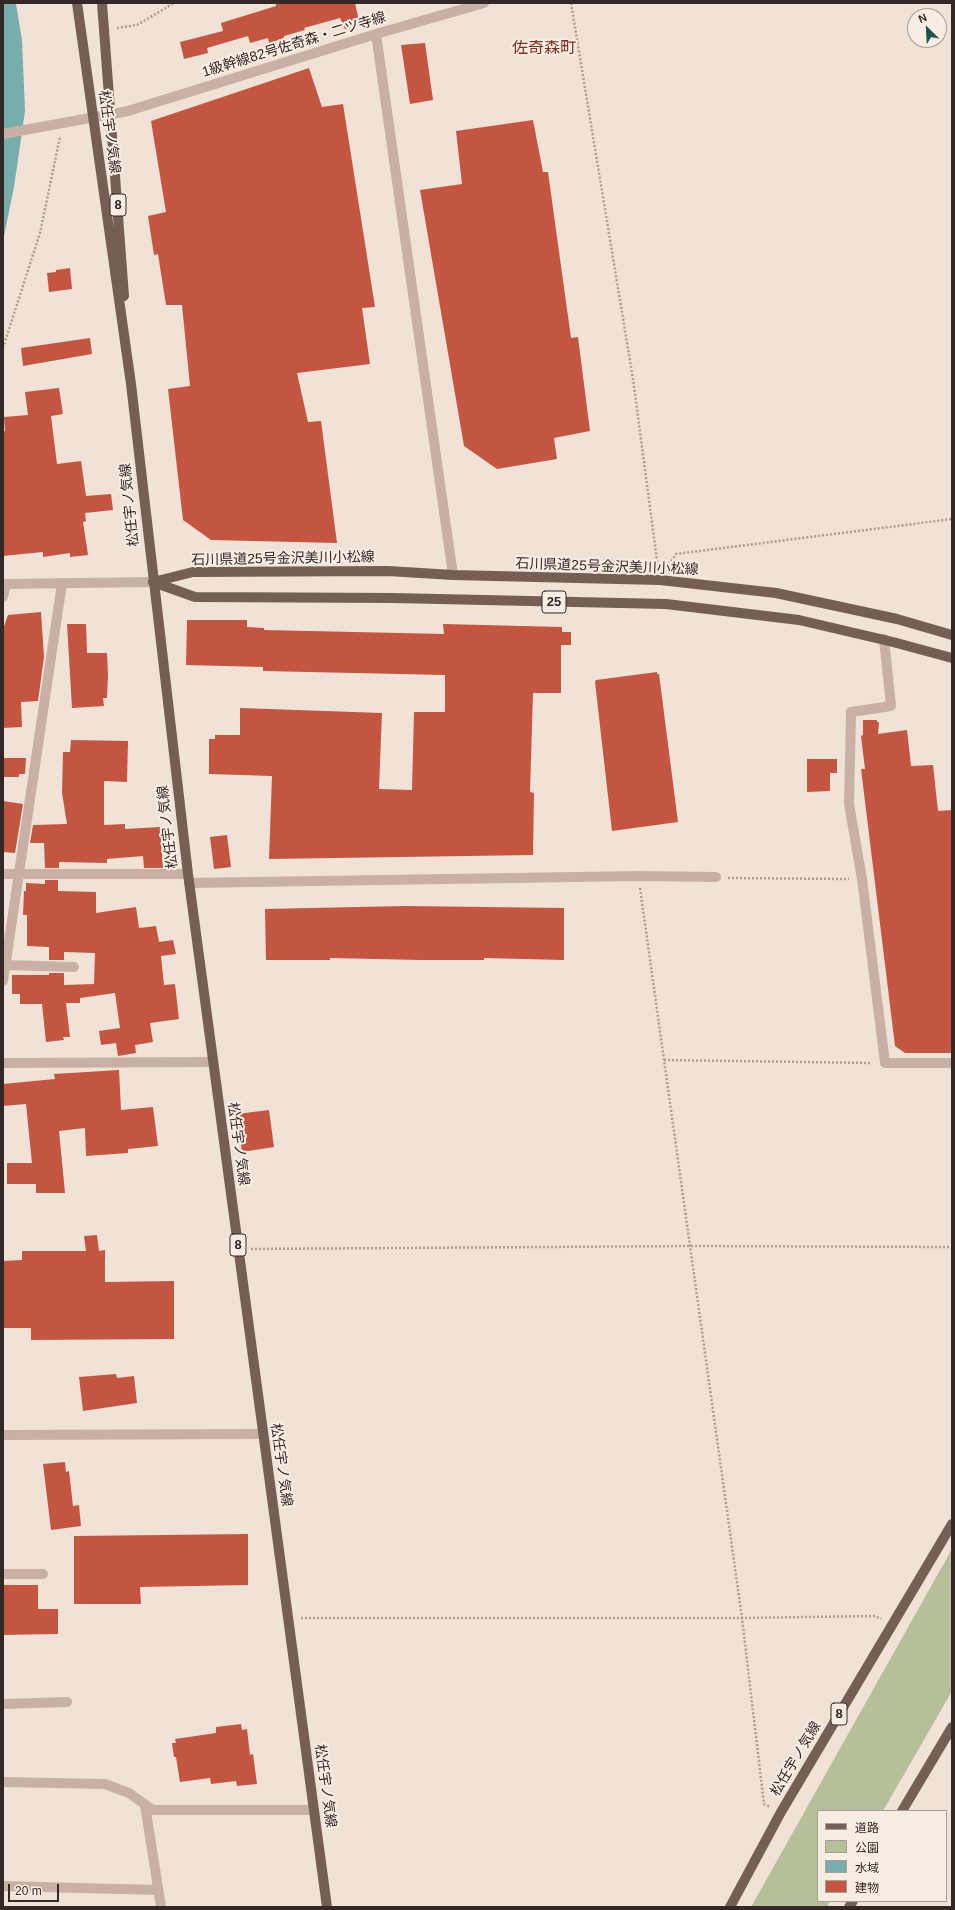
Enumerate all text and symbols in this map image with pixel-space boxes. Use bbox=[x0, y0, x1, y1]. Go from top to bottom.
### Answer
north arrow bbox=[907, 8, 947, 48]
street label: 1級幹線82号佐奇森・二ツ寺線 bbox=[200, 9, 388, 81]
text: N bbox=[916, 11, 929, 25]
district label: 佐奇森町 bbox=[512, 39, 576, 59]
street label: 松任宇ノ気線 bbox=[95, 89, 123, 175]
road number: 8 bbox=[110, 194, 126, 216]
street label: 松任宇ノ気線 bbox=[117, 462, 143, 548]
street label: 石川県道25号金沢美川小松線 bbox=[191, 549, 375, 569]
street label: 石川県道25号金沢美川小松線 bbox=[515, 555, 699, 579]
road number: 25 bbox=[542, 591, 566, 613]
street label: 松任宇ノ気線 bbox=[155, 784, 181, 870]
street label: 松任宇ノ気線 bbox=[224, 1101, 252, 1187]
road number: 8 bbox=[230, 1234, 246, 1256]
street label: 松任宇ノ気線 bbox=[267, 1422, 295, 1508]
road number: 8 bbox=[831, 1703, 847, 1725]
street label: 松任宇ノ気線 bbox=[767, 1719, 825, 1799]
street label: 松任宇ノ気線 bbox=[311, 1743, 339, 1829]
legend bbox=[817, 1810, 947, 1902]
text: 道路 bbox=[855, 1821, 879, 1835]
text: 公園 bbox=[855, 1841, 879, 1855]
text: 水域 bbox=[855, 1861, 879, 1875]
scale bar bbox=[10, 1876, 61, 1902]
text: 建物 bbox=[855, 1881, 879, 1895]
text: 20 m bbox=[15, 1884, 42, 1898]

